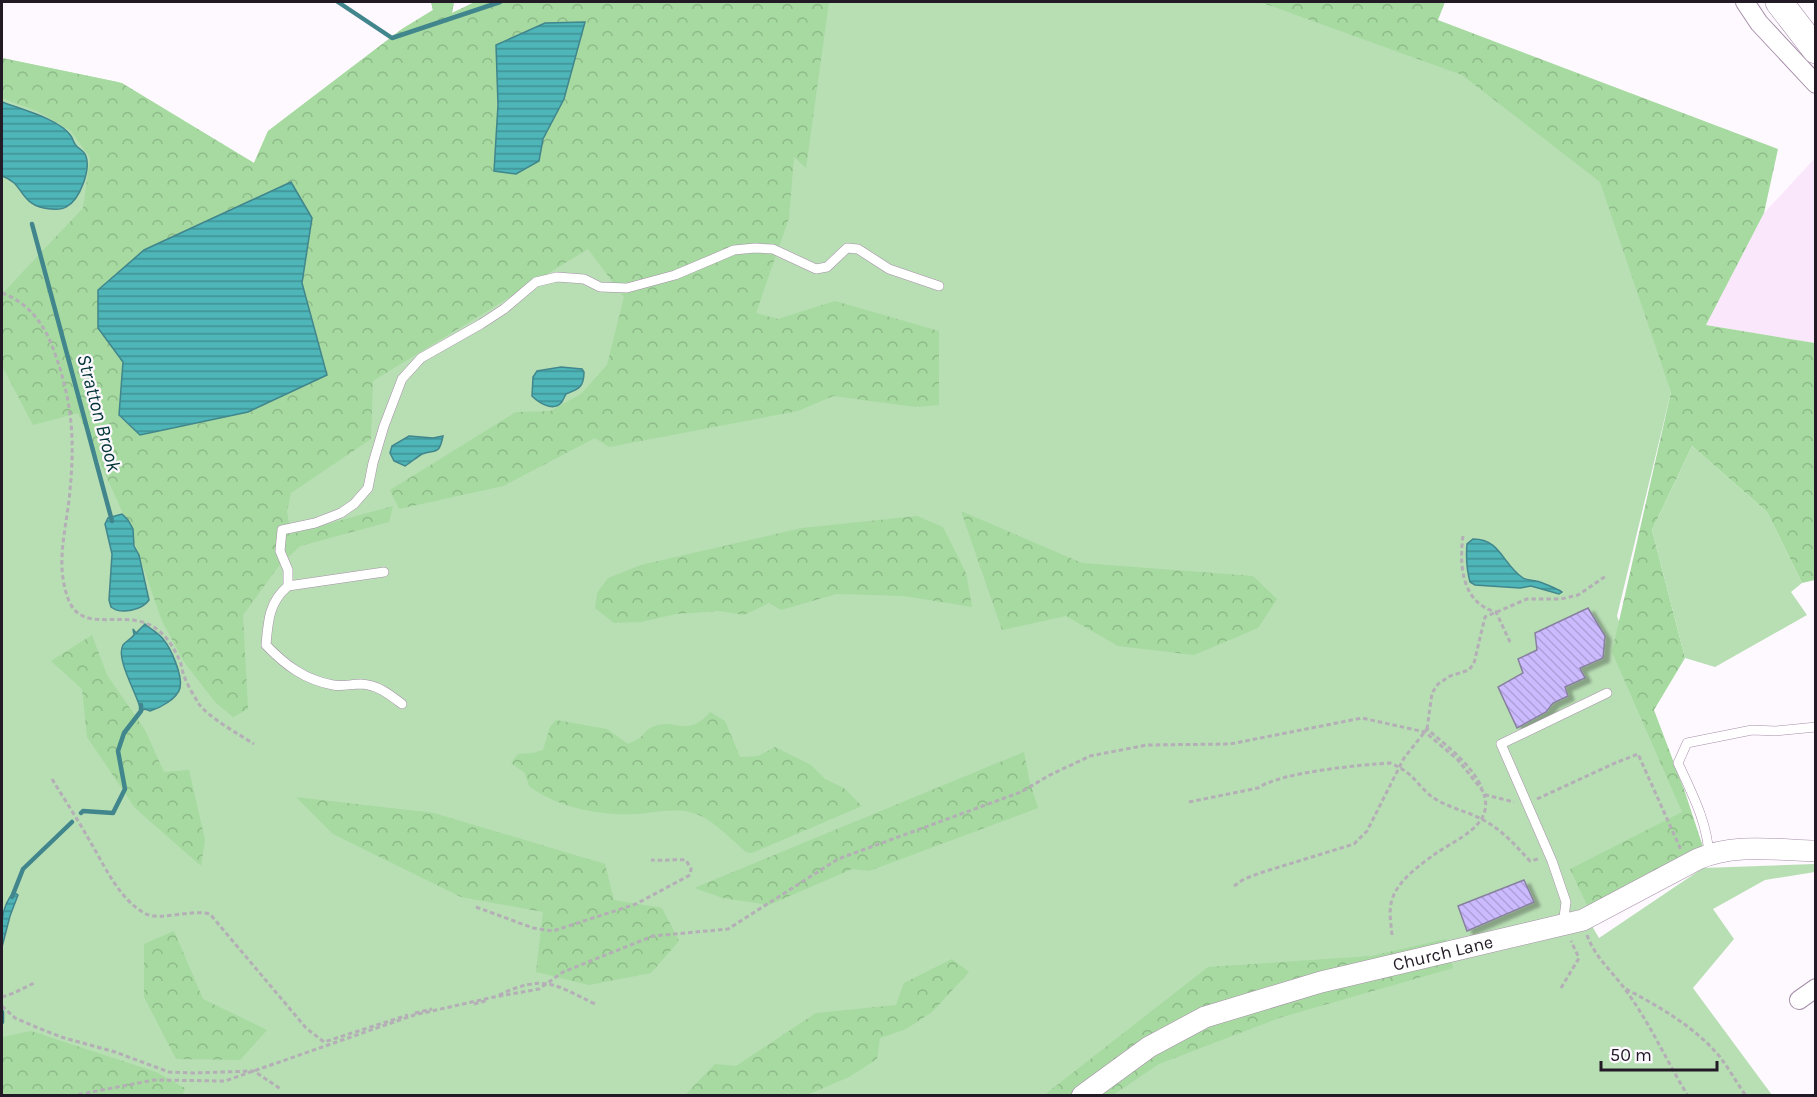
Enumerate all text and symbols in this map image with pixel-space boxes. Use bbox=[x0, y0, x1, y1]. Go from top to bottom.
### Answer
water label: Stratton Brook bbox=[72, 352, 126, 475]
street label: Church Lane bbox=[1391, 931, 1495, 976]
scale bar bbox=[1601, 1034, 1716, 1072]
text: 50 m bbox=[1610, 1044, 1652, 1066]

